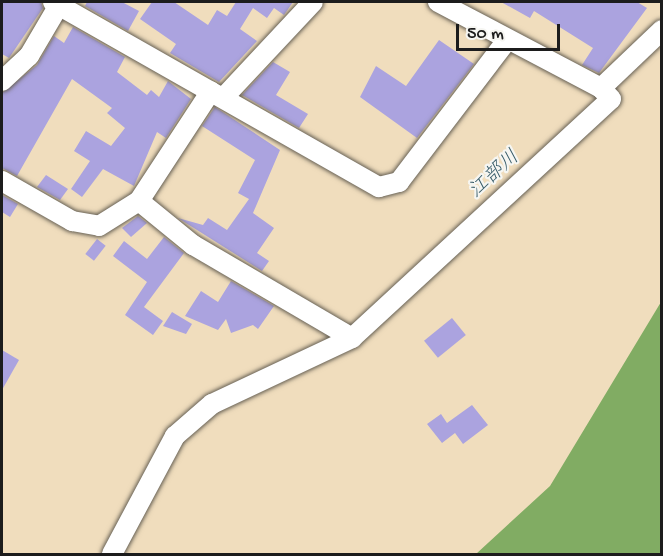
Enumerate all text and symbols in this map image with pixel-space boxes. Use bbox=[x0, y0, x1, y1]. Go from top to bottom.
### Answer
scale bar bbox=[459, 12, 562, 50]
text: 50 m bbox=[467, 24, 504, 45]
water label: 江部川 bbox=[465, 146, 525, 204]

